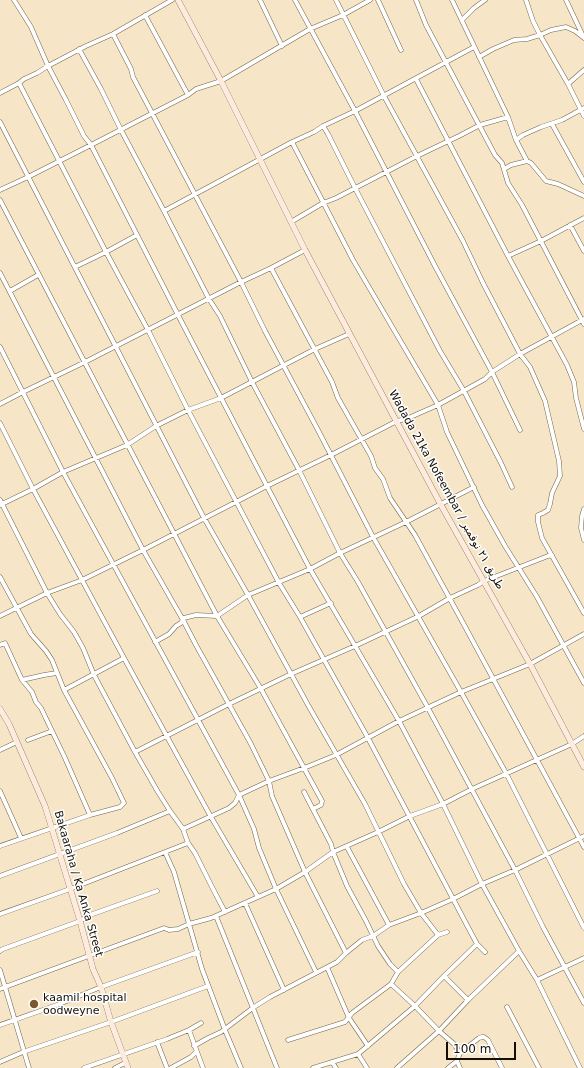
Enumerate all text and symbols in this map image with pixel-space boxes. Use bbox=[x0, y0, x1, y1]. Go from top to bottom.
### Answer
street label: Wadada 21ka Nofeembar / طريق ٢١ نوفمبر bbox=[385, 388, 507, 592]
street label: Bakaaraha / Ka Anka Street bbox=[51, 810, 105, 958]
place label: kaamil hospital oodweyne bbox=[43, 991, 127, 1017]
marker: kaamil hospital oodweyne bbox=[28, 998, 40, 1010]
scale bar bbox=[448, 1034, 518, 1060]
text: 100 m bbox=[453, 1042, 491, 1056]

